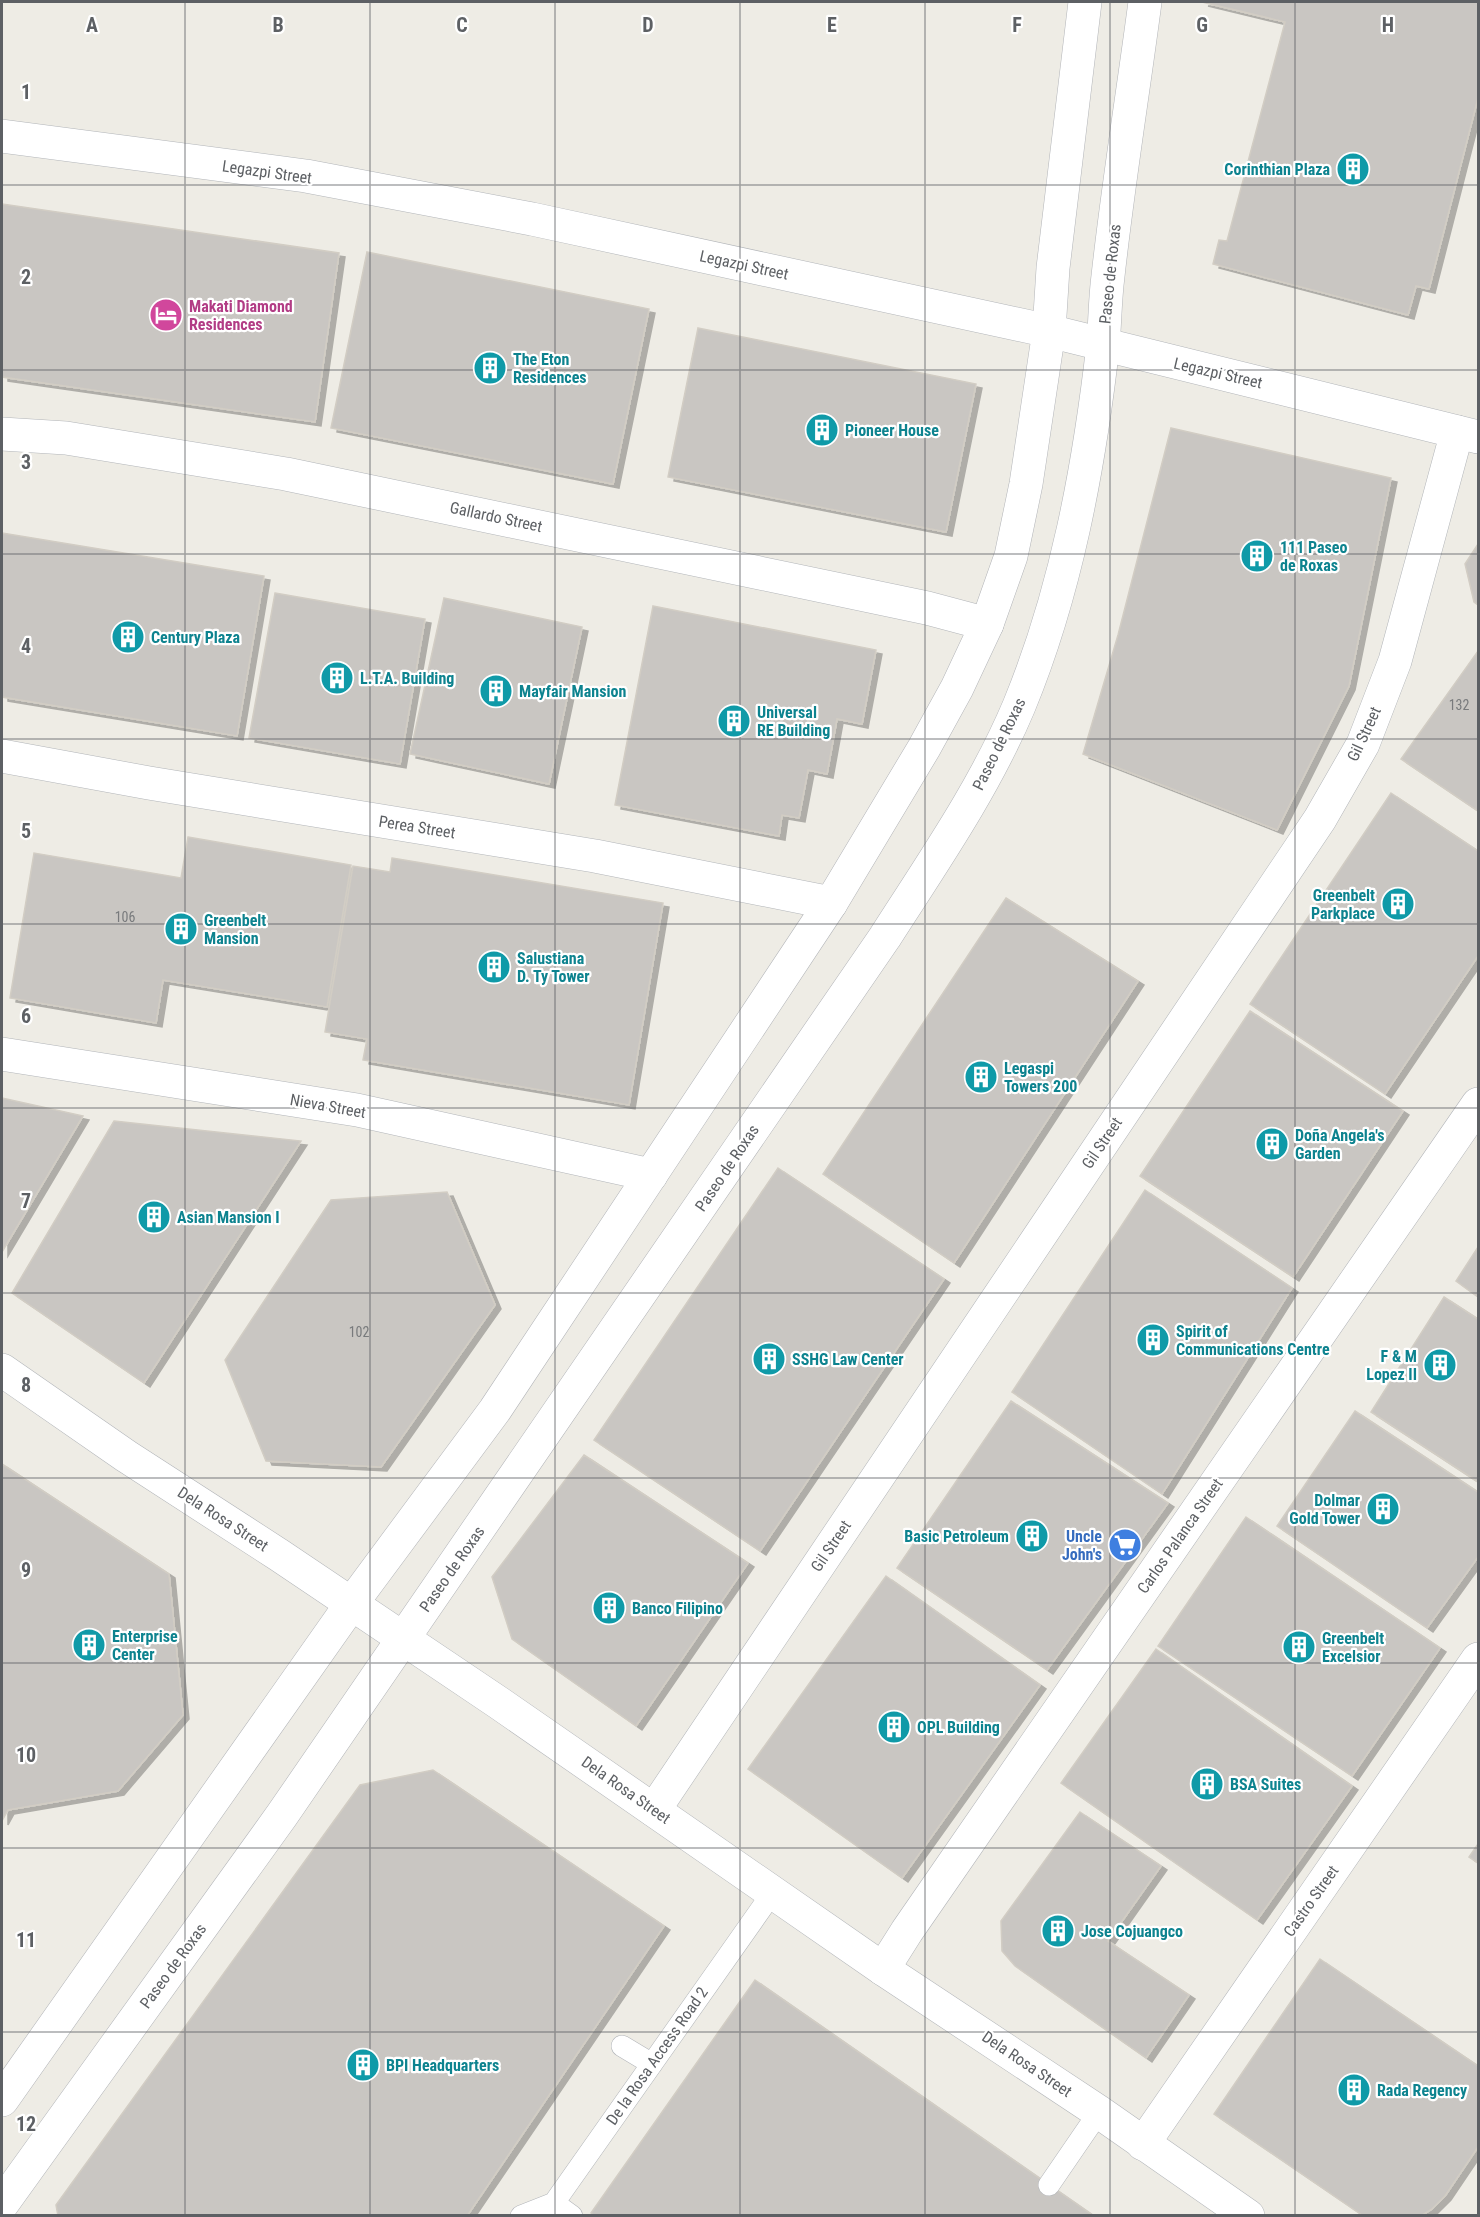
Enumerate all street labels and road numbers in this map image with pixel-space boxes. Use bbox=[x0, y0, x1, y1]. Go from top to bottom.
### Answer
street label: Legazpi Street bbox=[221, 156, 313, 188]
street label: Paseo de Roxas bbox=[1095, 223, 1125, 325]
street label: Legazpi Street bbox=[698, 246, 790, 284]
street label: Legazpi Street bbox=[1172, 354, 1264, 392]
street label: Gallardo Street bbox=[448, 498, 544, 536]
street label: Paseo de Roxas bbox=[968, 695, 1030, 793]
street label: Gil Street bbox=[1343, 703, 1385, 764]
street label: Perea Street bbox=[377, 812, 457, 842]
street label: Nieva Street bbox=[289, 1090, 368, 1122]
street label: Gil Street bbox=[1078, 1113, 1126, 1172]
street label: Paseo de Roxas bbox=[691, 1121, 763, 1215]
street label: Carlos Palanca Street bbox=[1133, 1475, 1227, 1597]
street label: Dela Rosa Street bbox=[174, 1483, 272, 1556]
street label: Gil Street bbox=[807, 1516, 855, 1575]
street label: Paseo de Roxas bbox=[415, 1522, 489, 1616]
street label: Dela Rosa Street bbox=[578, 1752, 674, 1828]
street label: Castro Street bbox=[1280, 1861, 1343, 1940]
street label: Paseo de Roxas bbox=[136, 1920, 210, 2012]
street label: De la Rosa Access Road 2 bbox=[602, 1983, 712, 2129]
street label: Dela Rosa Street bbox=[978, 2027, 1076, 2101]

